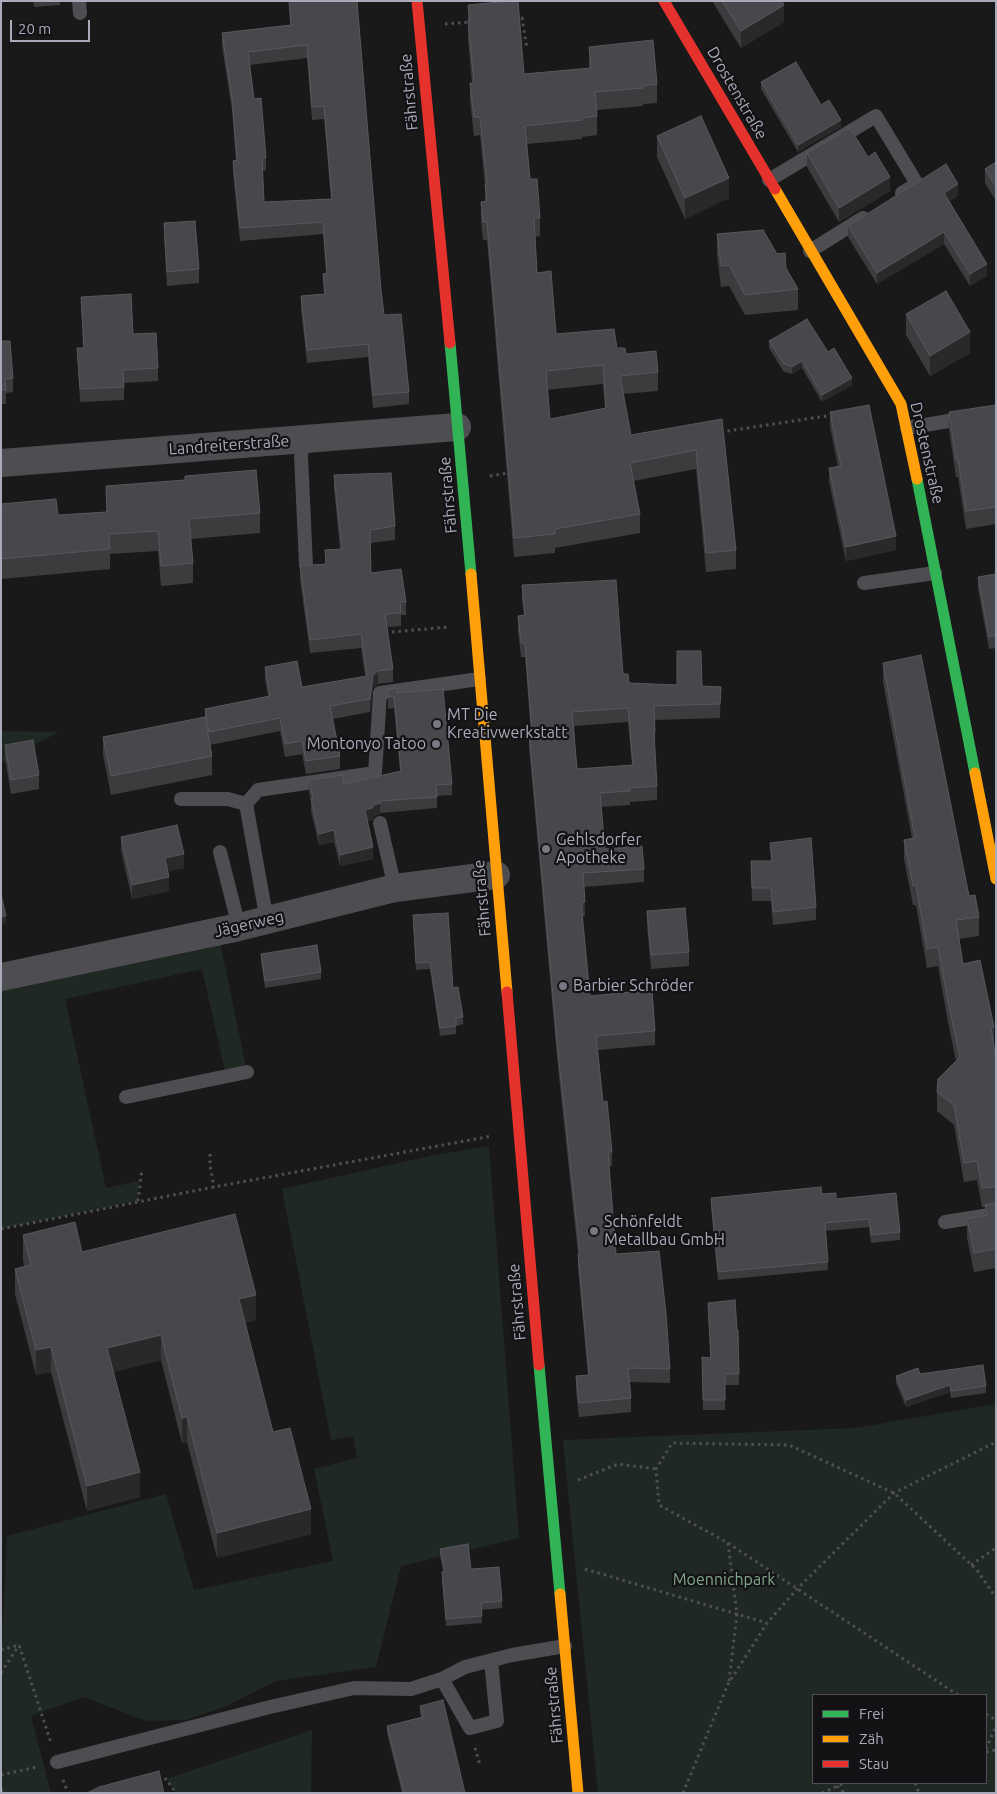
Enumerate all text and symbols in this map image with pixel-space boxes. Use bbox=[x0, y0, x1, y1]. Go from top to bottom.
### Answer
scale bar bbox=[12, 10, 92, 42]
text: 20 m bbox=[18, 20, 51, 37]
street label: Drostenstraße bbox=[703, 43, 771, 143]
street label: Fährstraße bbox=[396, 53, 422, 131]
street label: Drostenstraße bbox=[906, 400, 948, 506]
street label: Landreiterstraße bbox=[168, 431, 290, 459]
street label: Fährstraße bbox=[435, 456, 461, 534]
place label: MT Die Kreativwerkstatt bbox=[447, 705, 567, 743]
marker: MT Die Kreativwerkstatt bbox=[431, 718, 443, 730]
place label: Montonyo Tatoo bbox=[307, 734, 426, 754]
marker: Montonyo Tatoo bbox=[430, 738, 442, 750]
place label: Gehlsdorfer Apotheke bbox=[556, 830, 641, 868]
marker: Gehlsdorfer Apotheke bbox=[540, 843, 552, 855]
street label: Fährstraße bbox=[469, 859, 495, 937]
street label: Jägerweg bbox=[212, 907, 286, 941]
place label: Barbier Schröder bbox=[573, 976, 694, 996]
marker: Barbier Schröder bbox=[557, 980, 569, 992]
place label: Schönfeldt Metallbau GmbH bbox=[604, 1212, 725, 1250]
marker: Schönfeldt Metallbau GmbH bbox=[588, 1225, 600, 1237]
street label: Fährstraße bbox=[504, 1263, 530, 1341]
park label: Moennichpark bbox=[673, 1570, 775, 1590]
street label: Fährstraße bbox=[541, 1666, 567, 1744]
legend bbox=[812, 1694, 987, 1784]
text: Frei bbox=[859, 1705, 884, 1722]
text: Zäh bbox=[859, 1730, 884, 1747]
text: Stau bbox=[859, 1755, 889, 1772]

